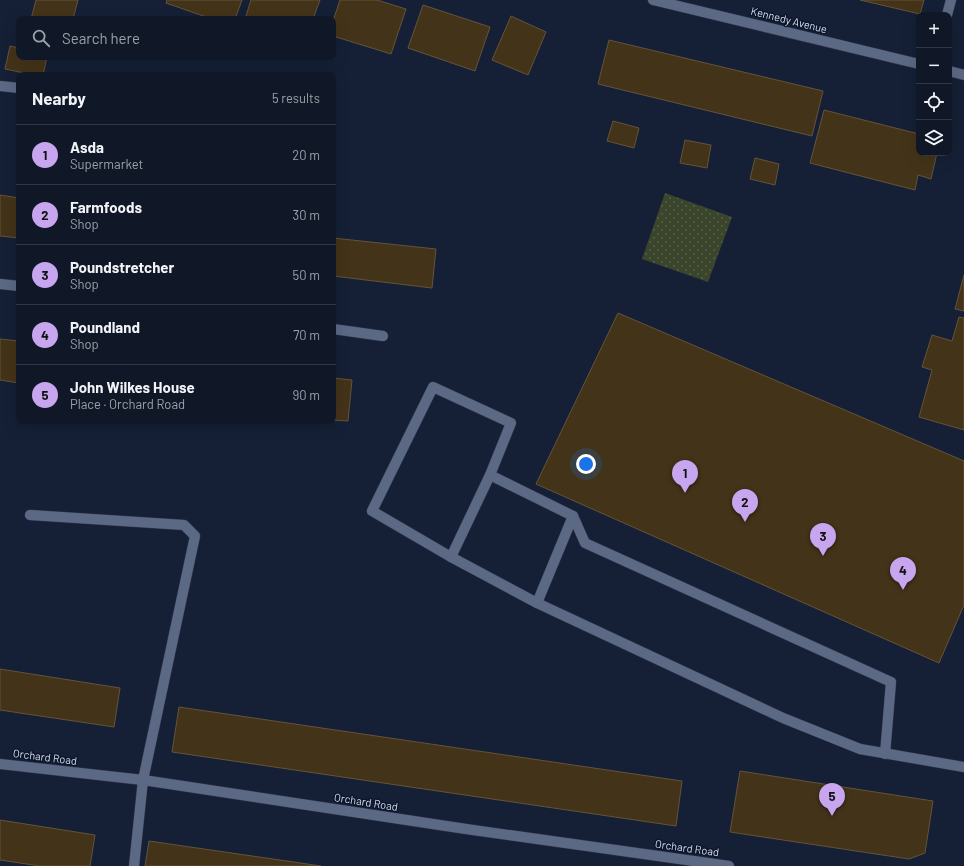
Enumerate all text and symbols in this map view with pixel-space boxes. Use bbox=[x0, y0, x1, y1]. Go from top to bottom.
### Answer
street label: Kennedy Avenue bbox=[750, 4, 829, 35]
map controls bbox=[916, 12, 952, 156]
button: + bbox=[916, 12, 952, 48]
search box bbox=[16, 16, 336, 60]
icon: search bbox=[30, 27, 52, 49]
text: Search here bbox=[62, 29, 140, 47]
button: − bbox=[916, 48, 952, 84]
button: locate bbox=[916, 84, 952, 120]
text: Nearby bbox=[32, 88, 86, 108]
text: 5 results bbox=[272, 90, 320, 106]
button: layers bbox=[916, 120, 952, 156]
text: Asda bbox=[70, 138, 104, 156]
text: 1 bbox=[43, 147, 47, 163]
text: 20 m bbox=[292, 147, 320, 163]
text: Supermarket bbox=[70, 156, 143, 172]
text: Farmfoods bbox=[70, 198, 142, 216]
text: 2 bbox=[41, 207, 49, 223]
text: 30 m bbox=[293, 207, 320, 223]
text: Shop bbox=[70, 216, 99, 232]
text: Poundstretcher bbox=[70, 258, 174, 276]
text: 3 bbox=[41, 267, 49, 283]
text: 50 m bbox=[293, 267, 320, 283]
text: Shop bbox=[70, 276, 99, 292]
text: Poundland bbox=[70, 318, 140, 336]
text: 4 bbox=[41, 327, 49, 343]
text: 70 m bbox=[293, 327, 320, 343]
text: Shop bbox=[70, 336, 99, 352]
text: John Wilkes House bbox=[70, 378, 195, 396]
text: 5 bbox=[41, 387, 49, 403]
text: 90 m bbox=[293, 387, 320, 403]
text: Place · Orchard Road bbox=[70, 396, 185, 412]
your location bbox=[576, 454, 596, 474]
pin: 1 bbox=[672, 460, 698, 493]
pin: 2 bbox=[732, 489, 758, 522]
pin: 3 bbox=[810, 523, 836, 556]
pin: 4 bbox=[890, 557, 916, 590]
street label: Orchard Road bbox=[12, 746, 78, 767]
pin: 5 bbox=[819, 783, 845, 816]
street label: Orchard Road bbox=[333, 790, 399, 813]
street label: Orchard Road bbox=[654, 837, 720, 858]

